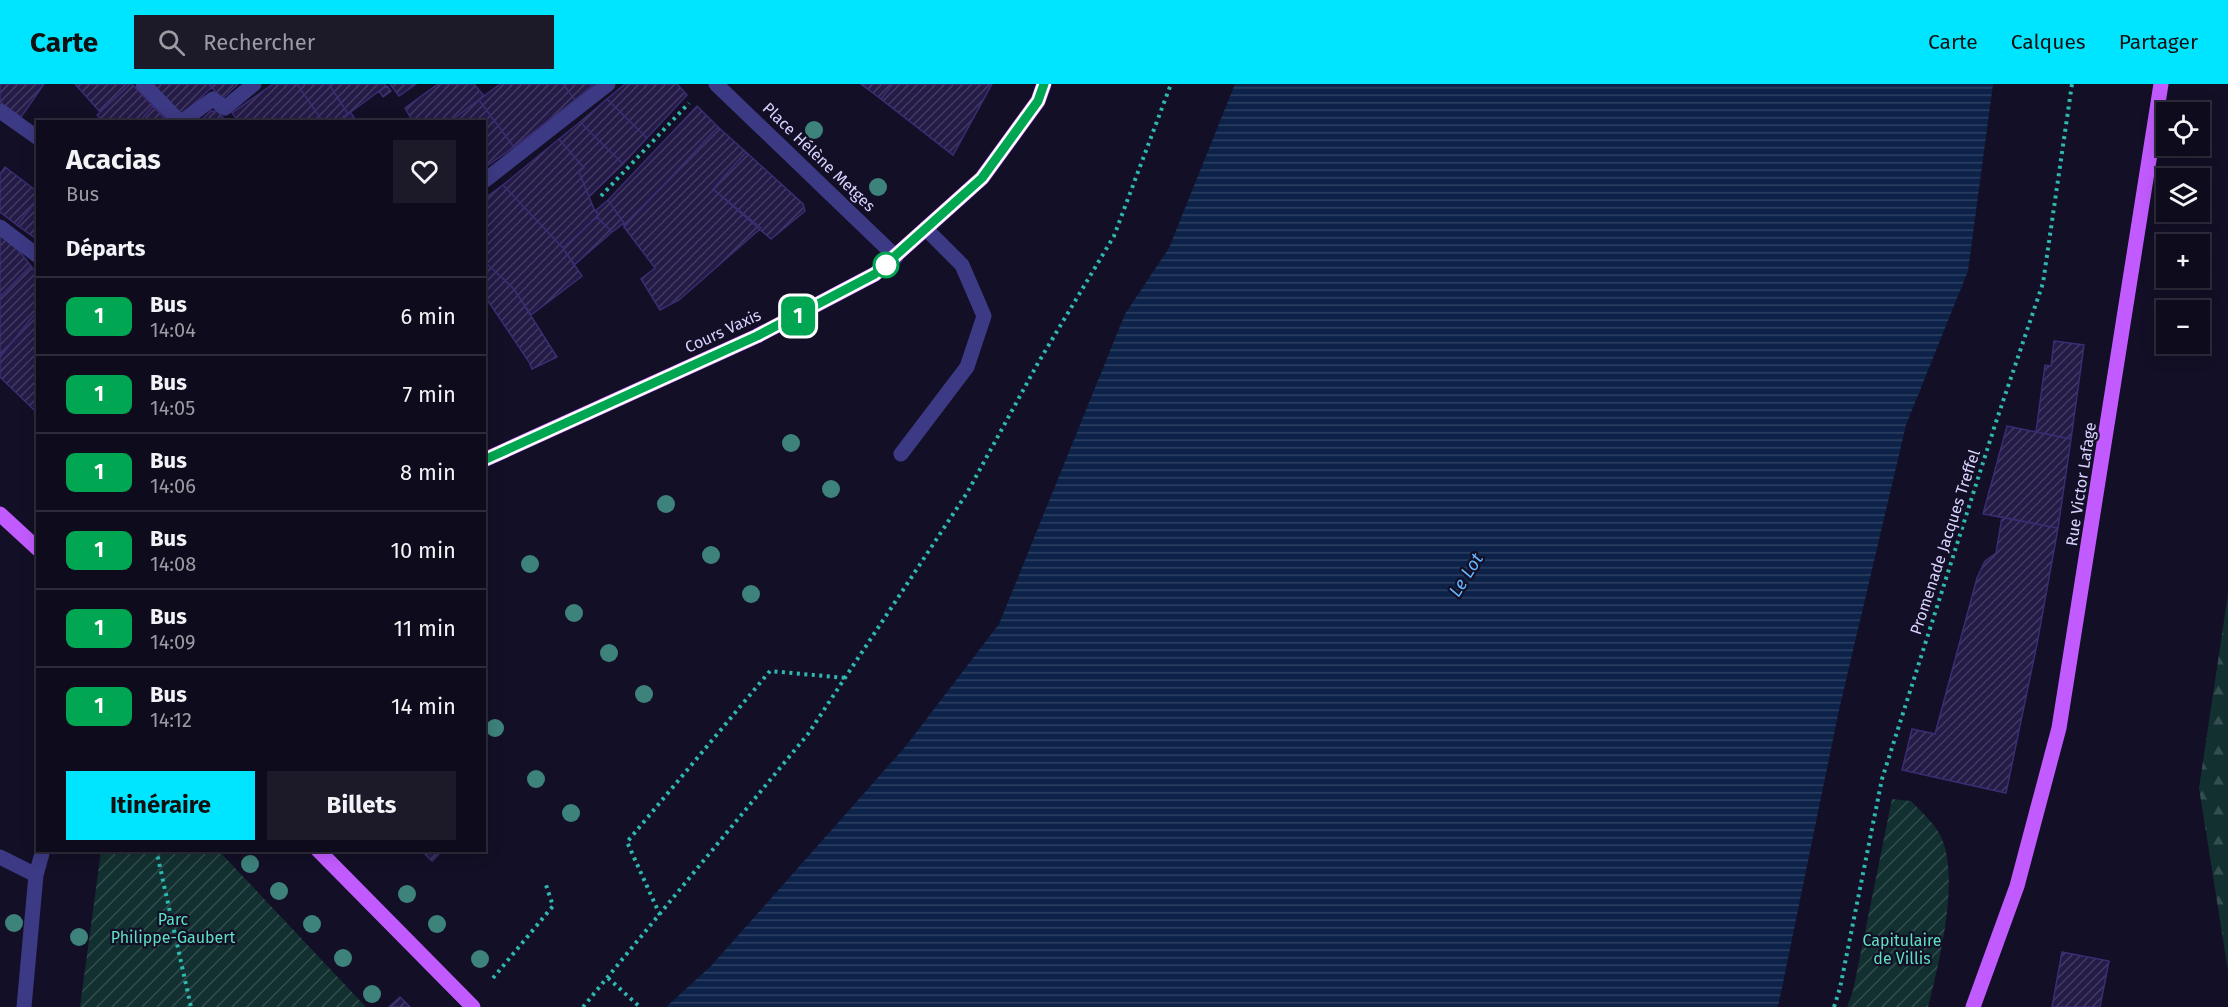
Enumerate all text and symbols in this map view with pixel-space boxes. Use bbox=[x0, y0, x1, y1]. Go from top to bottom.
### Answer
search box bbox=[134, 15, 554, 69]
text: Carte bbox=[30, 26, 98, 59]
icon: search bbox=[155, 26, 188, 59]
text: Rechercher bbox=[203, 29, 315, 56]
text: Carte bbox=[1928, 29, 1978, 55]
text: Calques bbox=[2011, 29, 2086, 55]
text: Partager bbox=[2119, 29, 2198, 55]
street label: Place Hélène Metges bbox=[759, 98, 879, 216]
map controls bbox=[2156, 102, 2210, 354]
button: locate bbox=[2156, 102, 2210, 156]
button: heart bbox=[393, 140, 456, 203]
text: Acacias bbox=[66, 143, 161, 176]
button: layers bbox=[2156, 168, 2210, 222]
text: Bus bbox=[66, 182, 99, 206]
button: + bbox=[2156, 234, 2210, 288]
text: Départs bbox=[66, 235, 145, 262]
unlabelled marker bbox=[873, 252, 899, 278]
text: Bus bbox=[150, 291, 187, 318]
line badge: 1 bbox=[778, 296, 818, 336]
button: − bbox=[2156, 300, 2210, 354]
text: 1 bbox=[94, 303, 104, 329]
text: 6 min bbox=[400, 303, 456, 330]
text: 1 bbox=[793, 303, 803, 329]
street label: Cours Vaxis bbox=[682, 305, 764, 357]
text: 14:04 bbox=[150, 318, 196, 342]
text: Bus bbox=[150, 369, 187, 396]
text: 1 bbox=[94, 381, 104, 407]
text: 7 min bbox=[402, 381, 456, 408]
text: 14:05 bbox=[150, 396, 195, 420]
street label: Rue Victor Lafage bbox=[2062, 421, 2100, 547]
text: Bus bbox=[150, 447, 187, 474]
street label: Promenade Jacques Treffel bbox=[1906, 447, 1984, 637]
text: 1 bbox=[94, 459, 104, 485]
text: 8 min bbox=[400, 459, 456, 486]
text: 14:06 bbox=[150, 474, 196, 498]
text: Bus bbox=[150, 525, 187, 552]
text: 1 bbox=[94, 537, 104, 563]
text: 10 min bbox=[390, 537, 456, 564]
water label: Le Lot bbox=[1444, 548, 1488, 601]
text: 14:08 bbox=[150, 552, 196, 576]
text: Bus bbox=[150, 603, 187, 630]
text: 1 bbox=[94, 615, 104, 641]
text: 11 min bbox=[393, 615, 456, 642]
text: 14:09 bbox=[150, 630, 196, 654]
text: Bus bbox=[150, 681, 187, 708]
text: 1 bbox=[94, 693, 104, 719]
text: 14 min bbox=[391, 693, 456, 720]
text: 14:12 bbox=[150, 708, 192, 732]
button: Itinéraire bbox=[66, 771, 255, 840]
button: Billets bbox=[267, 771, 456, 840]
park label: Parc Philippe-Gaubert bbox=[111, 910, 235, 947]
park label: Capitulaire de Villis bbox=[1863, 931, 1941, 968]

